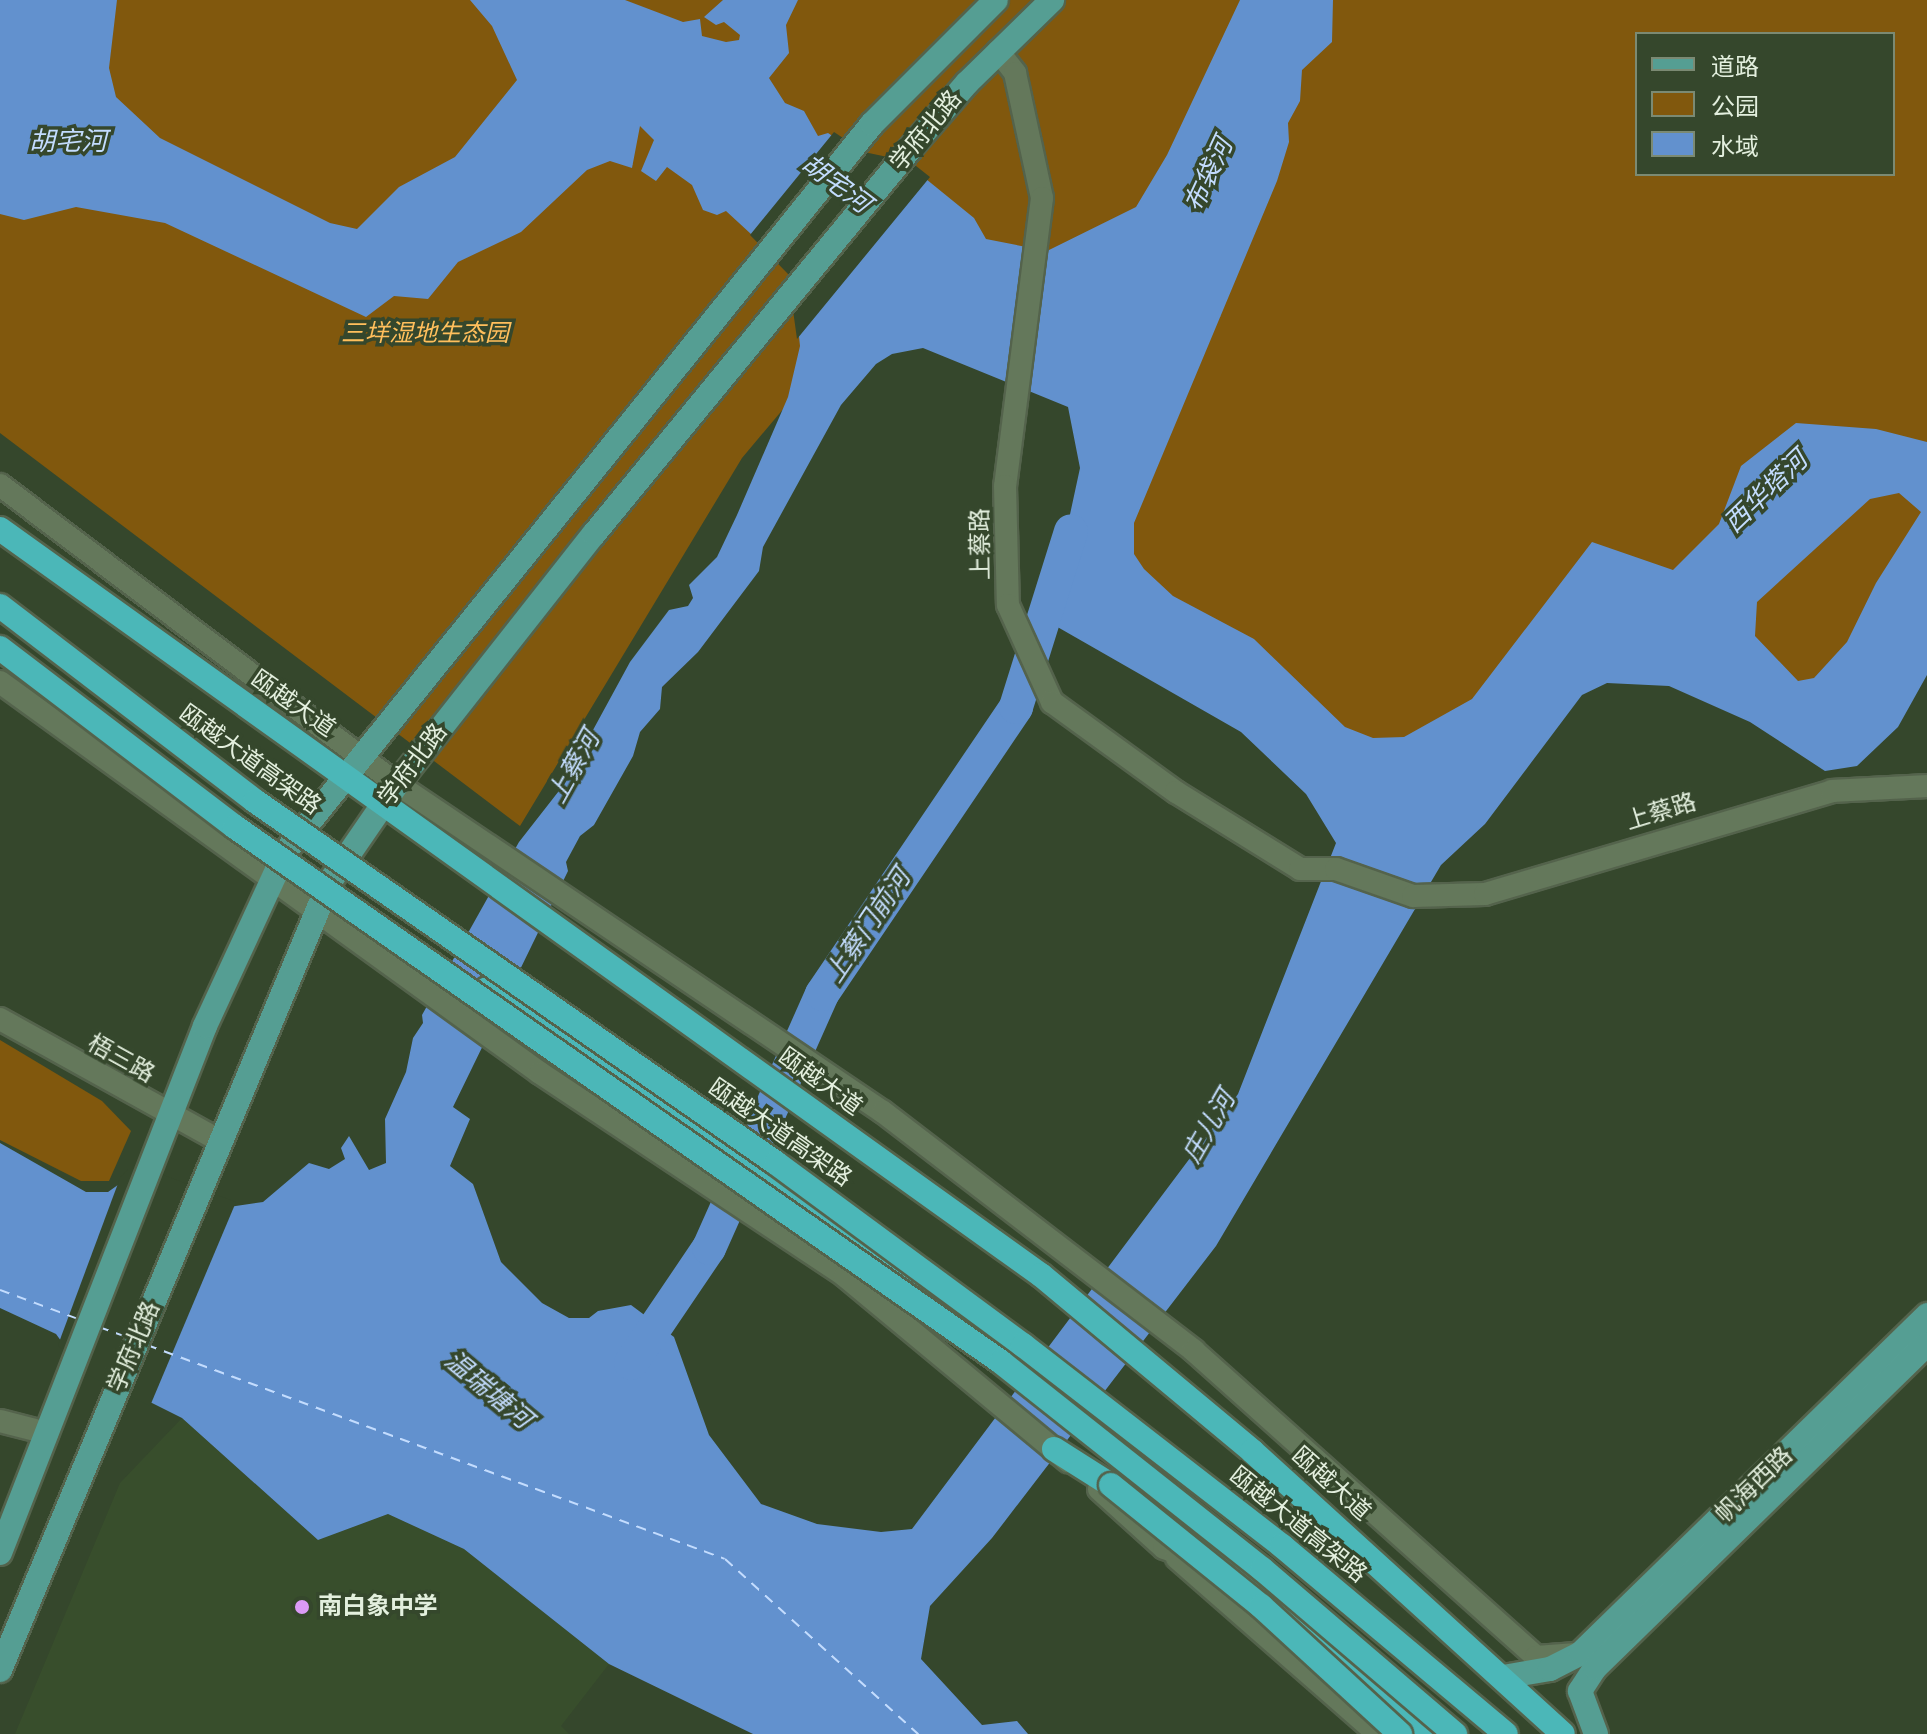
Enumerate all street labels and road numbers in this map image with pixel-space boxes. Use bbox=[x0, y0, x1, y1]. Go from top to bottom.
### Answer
street label: 学府北路 bbox=[884, 85, 968, 177]
street label: 上蔡路 bbox=[966, 508, 996, 580]
street label: 瓯越大道 bbox=[245, 665, 341, 743]
street label: 瓯越大道高架路 bbox=[174, 699, 326, 821]
street label: 学府北路 bbox=[373, 718, 453, 812]
street label: 上蔡路 bbox=[1622, 788, 1700, 836]
street label: 梧三路 bbox=[83, 1029, 159, 1089]
street label: 瓯越大道 bbox=[773, 1042, 867, 1122]
street label: 瓯越大道高架路 bbox=[703, 1073, 857, 1193]
street label: 学府北路 bbox=[102, 1297, 166, 1397]
street label: 瓯越大道 bbox=[1286, 1441, 1376, 1527]
street label: 帆海西路 bbox=[1709, 1441, 1799, 1529]
street label: 瓯越大道高架路 bbox=[1224, 1461, 1372, 1589]

